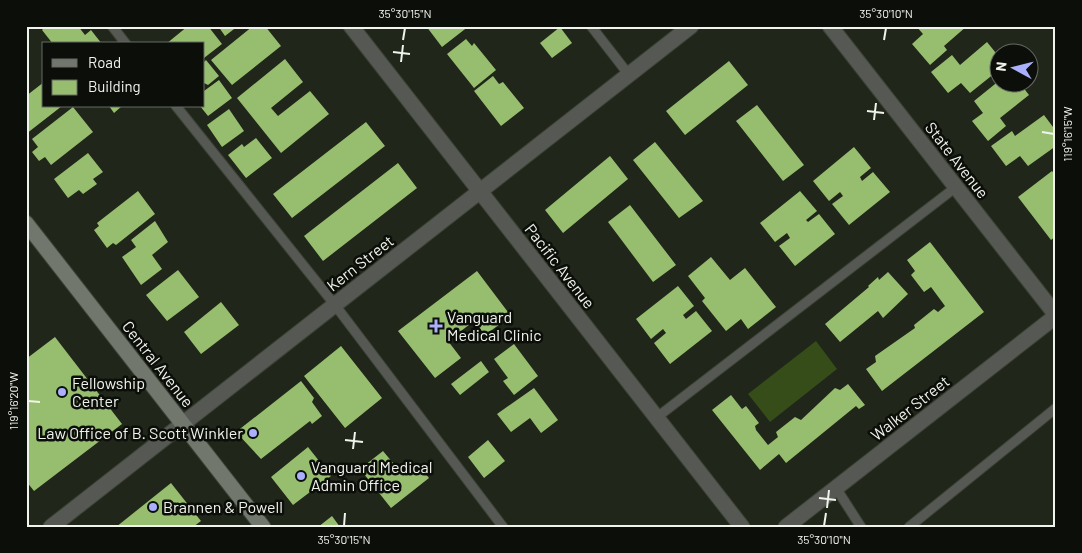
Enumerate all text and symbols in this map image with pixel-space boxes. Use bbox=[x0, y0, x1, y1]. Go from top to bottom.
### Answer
text: 35°30'15"N bbox=[378, 6, 432, 20]
text: 35°30'10"N bbox=[859, 6, 913, 20]
legend bbox=[42, 42, 205, 108]
north arrow bbox=[990, 42, 1040, 92]
text: Road bbox=[88, 53, 121, 71]
text: N bbox=[992, 61, 1010, 72]
text: Building bbox=[88, 77, 141, 95]
text: 119°16'15"W bbox=[1060, 106, 1074, 162]
street label: State Avenue bbox=[922, 118, 993, 202]
street label: Pacific Avenue bbox=[521, 220, 599, 312]
street label: Kern Street bbox=[323, 231, 397, 295]
place label: Vanguard Medical Clinic bbox=[447, 307, 542, 344]
street label: Central Avenue bbox=[119, 317, 198, 411]
marker: Vanguard Medical Clinic bbox=[429, 319, 443, 333]
text: 119°16'20"W bbox=[6, 371, 20, 430]
street label: Walker Street bbox=[867, 371, 953, 444]
place label: Fellowship Center bbox=[72, 373, 145, 410]
marker: Fellowship Center bbox=[56, 386, 68, 398]
place label: Law Office of B. Scott Winkler bbox=[37, 423, 243, 442]
marker: Law Office of B. Scott Winkler bbox=[247, 427, 259, 439]
place label: Vanguard Medical Admin Office bbox=[311, 457, 432, 494]
marker: Vanguard Medical Admin Office bbox=[295, 470, 307, 482]
place label: Brannen & Powell bbox=[163, 497, 283, 516]
marker: Brannen & Powell bbox=[147, 501, 159, 513]
text: 35°30'15"N bbox=[317, 532, 371, 546]
text: 35°30'10"N bbox=[797, 532, 851, 546]

